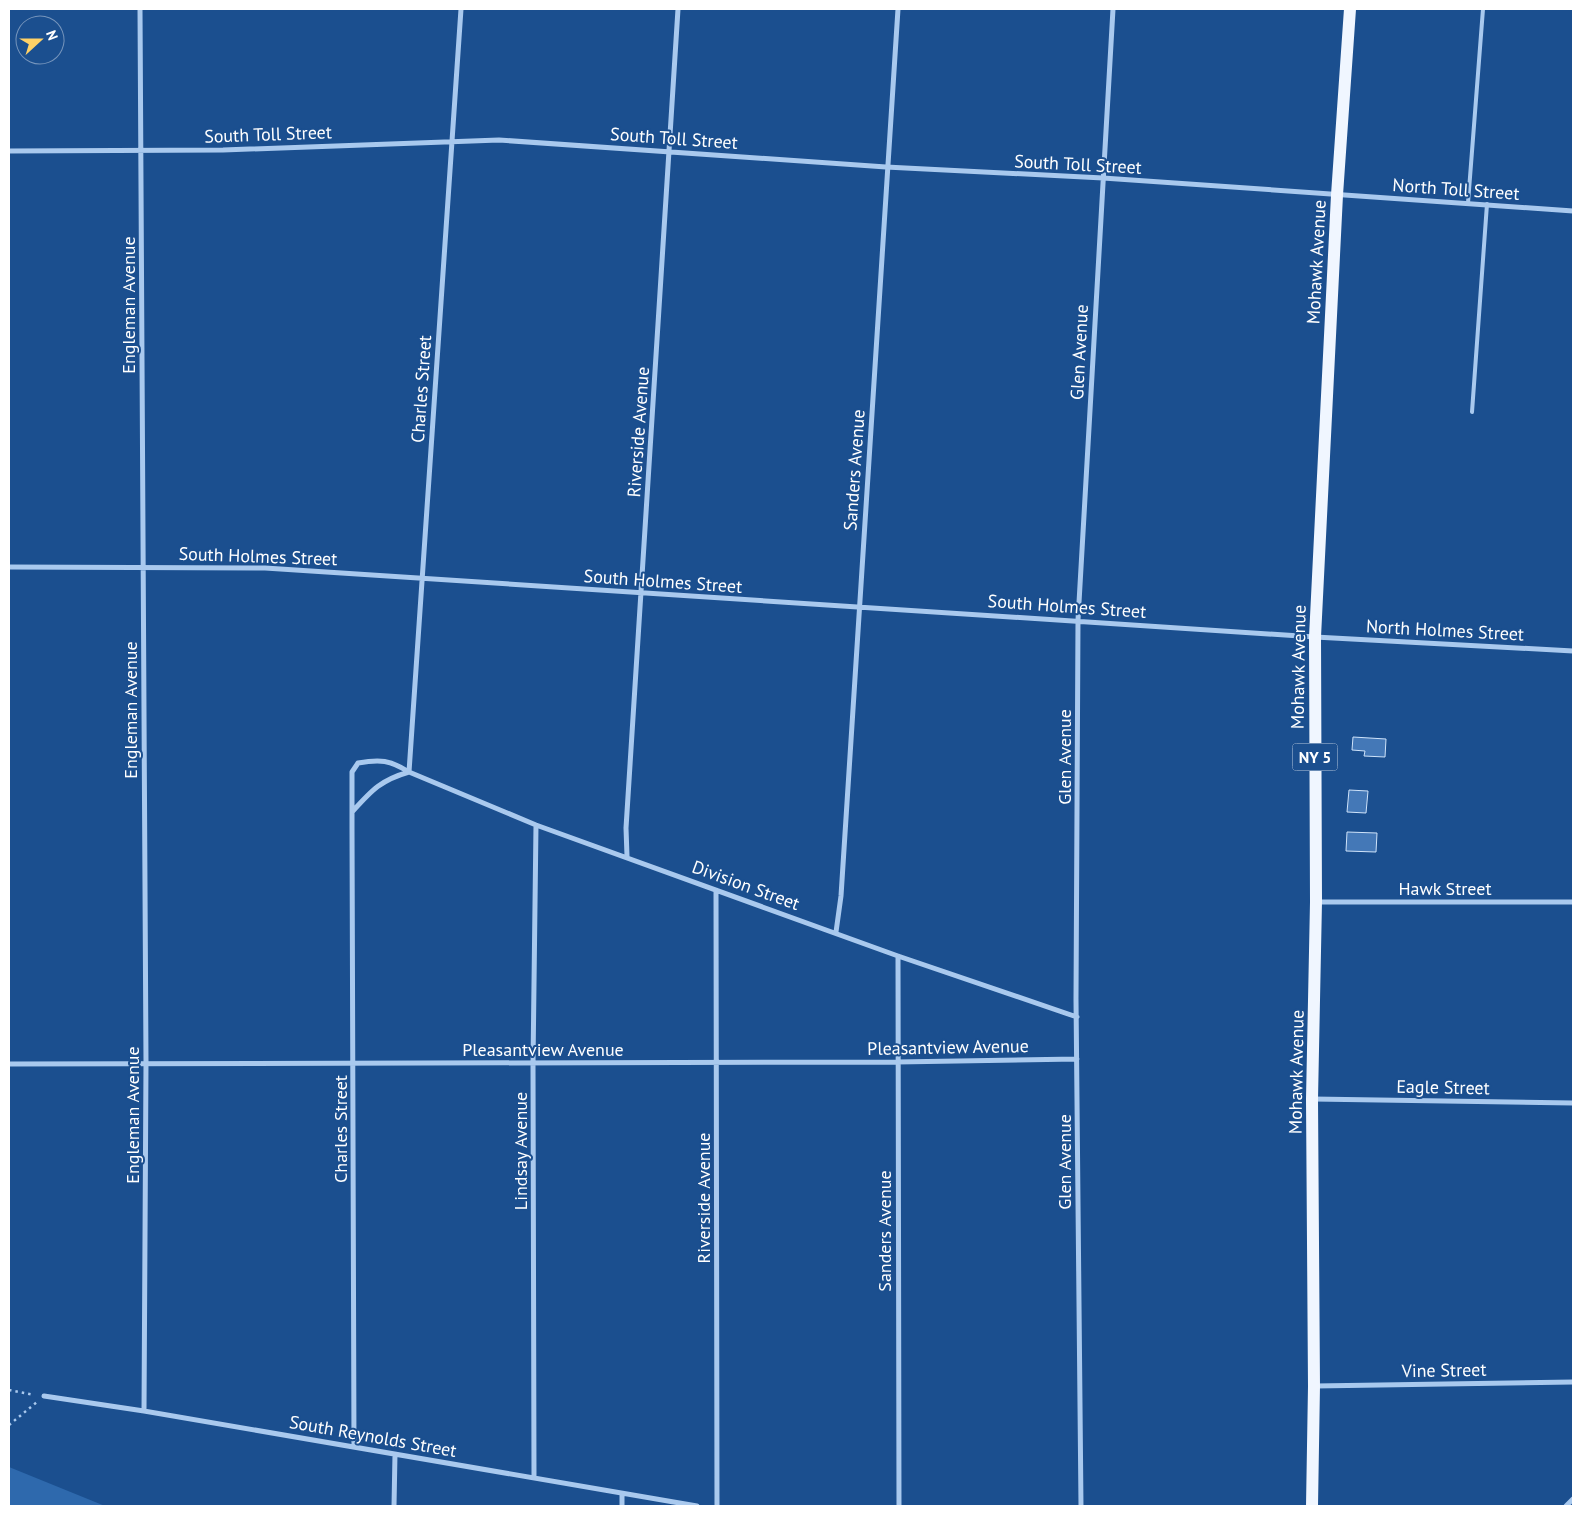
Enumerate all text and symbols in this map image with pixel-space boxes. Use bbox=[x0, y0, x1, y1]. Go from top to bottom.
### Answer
north arrow bbox=[15, 15, 65, 65]
text: N bbox=[42, 28, 62, 43]
street label: South Toll Street bbox=[204, 120, 332, 148]
street label: South Toll Street bbox=[609, 122, 739, 154]
street label: South Toll Street bbox=[1014, 149, 1142, 179]
street label: North Toll Street bbox=[1392, 173, 1520, 205]
street label: Mohawk Avenue bbox=[1301, 199, 1331, 325]
street label: Engleman Avenue bbox=[117, 236, 140, 374]
street label: Glen Avenue bbox=[1065, 304, 1093, 400]
street label: Charles Street bbox=[406, 334, 436, 444]
street label: Riverside Avenue bbox=[622, 366, 654, 498]
street label: Sanders Avenue bbox=[838, 409, 870, 531]
street label: South Holmes Street bbox=[178, 542, 338, 570]
street label: South Holmes Street bbox=[583, 564, 743, 598]
street label: South Holmes Street bbox=[987, 589, 1147, 623]
street label: Mohawk Avenue bbox=[1285, 605, 1311, 729]
street label: North Holmes Street bbox=[1365, 614, 1525, 646]
street label: Engleman Avenue bbox=[119, 641, 142, 779]
street label: Glen Avenue bbox=[1053, 709, 1076, 805]
road number: NY 5 bbox=[1292, 744, 1338, 770]
street label: Division Street bbox=[689, 855, 803, 915]
street label: Hawk Street bbox=[1398, 877, 1492, 900]
street label: Mohawk Avenue bbox=[1283, 1010, 1309, 1134]
street label: Pleasantview Avenue bbox=[867, 1034, 1029, 1060]
street label: Pleasantview Avenue bbox=[462, 1038, 624, 1061]
street label: Engleman Avenue bbox=[121, 1046, 144, 1184]
street label: Charles Street bbox=[329, 1075, 352, 1183]
street label: Eagle Street bbox=[1396, 1075, 1490, 1099]
street label: Lindsay Avenue bbox=[509, 1092, 532, 1210]
street label: Glen Avenue bbox=[1053, 1114, 1076, 1210]
street label: Riverside Avenue bbox=[692, 1133, 715, 1263]
street label: Sanders Avenue bbox=[873, 1170, 896, 1292]
street label: Vine Street bbox=[1400, 1358, 1487, 1382]
street label: South Reynolds Street bbox=[288, 1410, 458, 1462]

